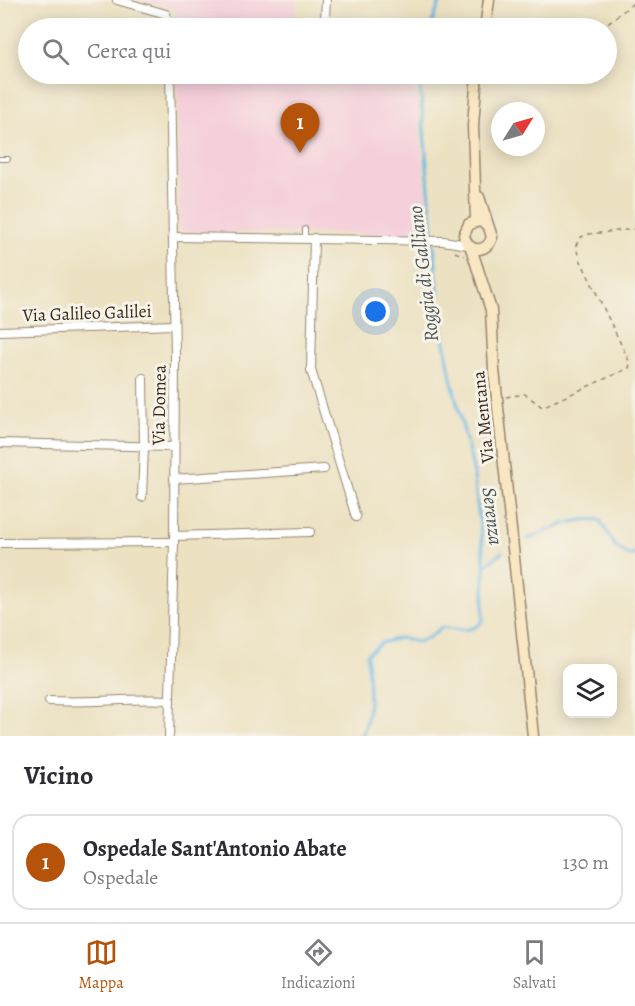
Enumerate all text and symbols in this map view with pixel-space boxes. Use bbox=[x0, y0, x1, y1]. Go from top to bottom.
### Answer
search box bbox=[18, 18, 617, 84]
icon: search bbox=[39, 35, 72, 68]
text: Cerca qui bbox=[87, 36, 172, 66]
north arrow bbox=[491, 102, 545, 156]
pin: 1 bbox=[280, 104, 320, 153]
water label: Roggia di Galliano bbox=[402, 204, 445, 344]
your location bbox=[361, 297, 390, 326]
street label: Via Galileo Galilei bbox=[21, 299, 152, 327]
street label: Via Domea bbox=[146, 364, 172, 446]
street label: Via Mentana bbox=[466, 369, 500, 465]
water label: Serenza bbox=[476, 486, 509, 546]
map controls bbox=[563, 664, 617, 718]
button: layers bbox=[563, 664, 617, 718]
text: Vicino bbox=[24, 758, 93, 793]
text: Ospedale Sant'Antonio Abate bbox=[83, 834, 347, 864]
text: 1 bbox=[42, 849, 49, 876]
text: 130 m bbox=[563, 849, 609, 876]
text: Ospedale bbox=[83, 864, 158, 891]
tab: Mappa bbox=[79, 936, 124, 994]
tab: Indicazioni bbox=[281, 936, 356, 994]
tab: Salvati bbox=[513, 936, 556, 994]

